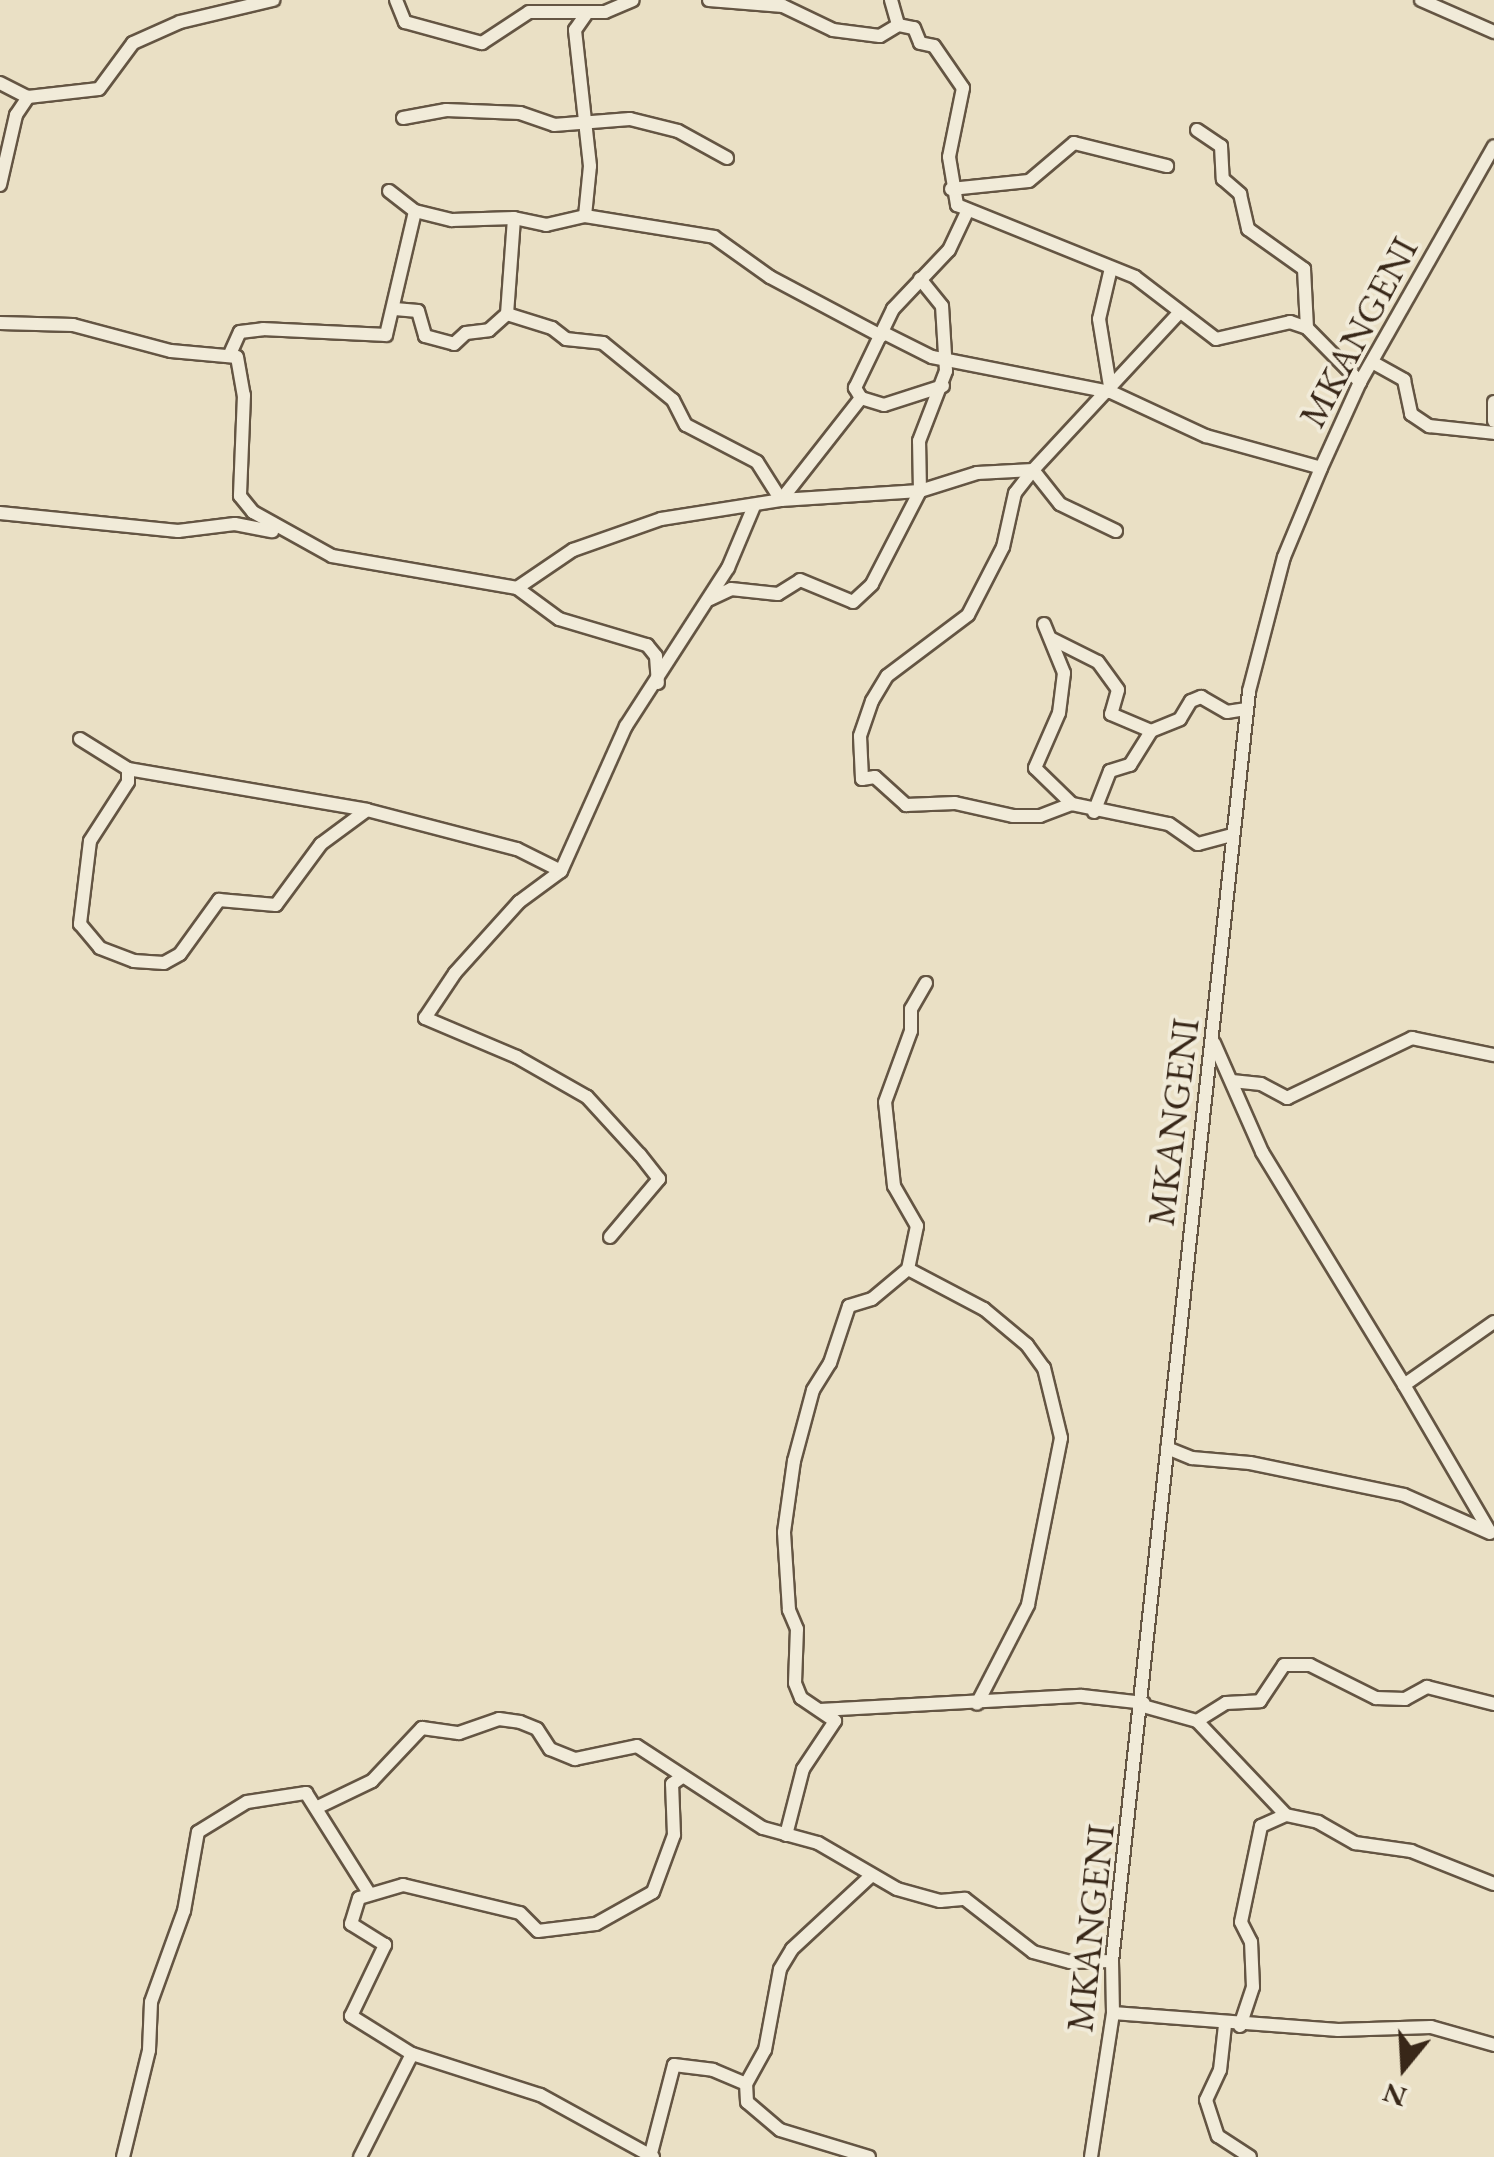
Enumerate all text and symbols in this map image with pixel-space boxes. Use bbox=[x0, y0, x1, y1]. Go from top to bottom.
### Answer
street label: MKANGENI bbox=[1289, 229, 1427, 435]
street label: MKANGENI bbox=[1138, 1016, 1208, 1228]
street label: MKANGENI bbox=[1056, 1822, 1124, 2034]
north arrow bbox=[1354, 2017, 1454, 2117]
text: N bbox=[1378, 2075, 1411, 2116]

